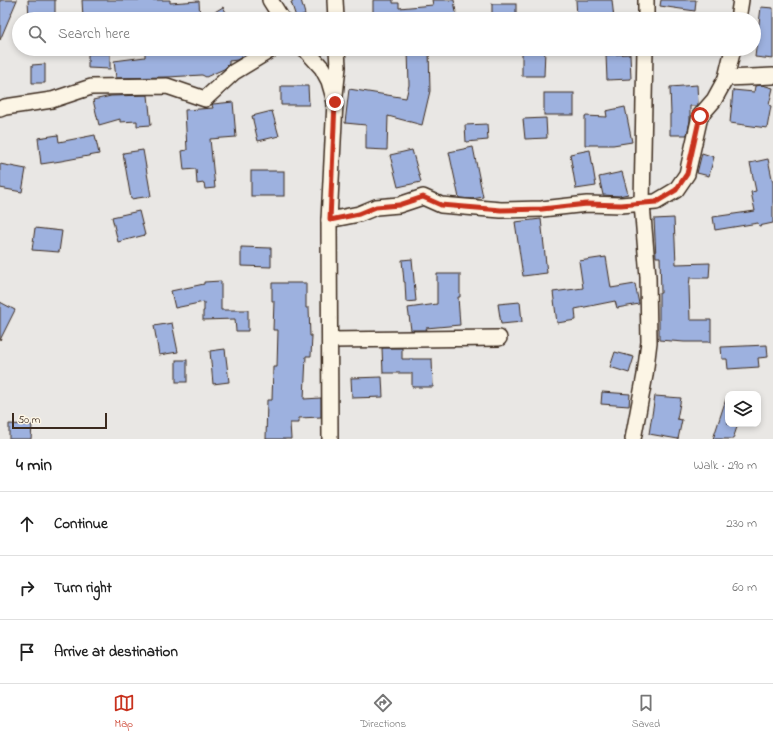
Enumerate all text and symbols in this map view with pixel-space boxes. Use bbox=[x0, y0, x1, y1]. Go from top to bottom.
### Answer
search box bbox=[12, 12, 761, 56]
icon: search bbox=[26, 23, 48, 45]
text: Search here bbox=[58, 23, 130, 45]
route end bbox=[326, 93, 344, 111]
route start bbox=[691, 107, 709, 125]
map controls bbox=[725, 391, 761, 427]
button: layers bbox=[725, 391, 761, 427]
scale bar bbox=[12, 411, 107, 430]
text: 50 m bbox=[18, 412, 40, 428]
text: 4 min bbox=[16, 453, 52, 478]
text: Walk · 290 m bbox=[693, 456, 757, 475]
icon: ahead bbox=[16, 513, 38, 535]
text: Continue bbox=[54, 513, 108, 535]
text: 230 m bbox=[726, 514, 757, 533]
icon: right bbox=[16, 577, 38, 599]
text: Turn right bbox=[54, 577, 112, 599]
text: 60 m bbox=[732, 578, 757, 597]
icon: arrive bbox=[16, 641, 38, 663]
text: Arrive at destination bbox=[54, 641, 178, 663]
tab: Map bbox=[113, 692, 135, 732]
tab: Directions bbox=[360, 692, 406, 732]
tab: Saved bbox=[632, 692, 660, 732]

